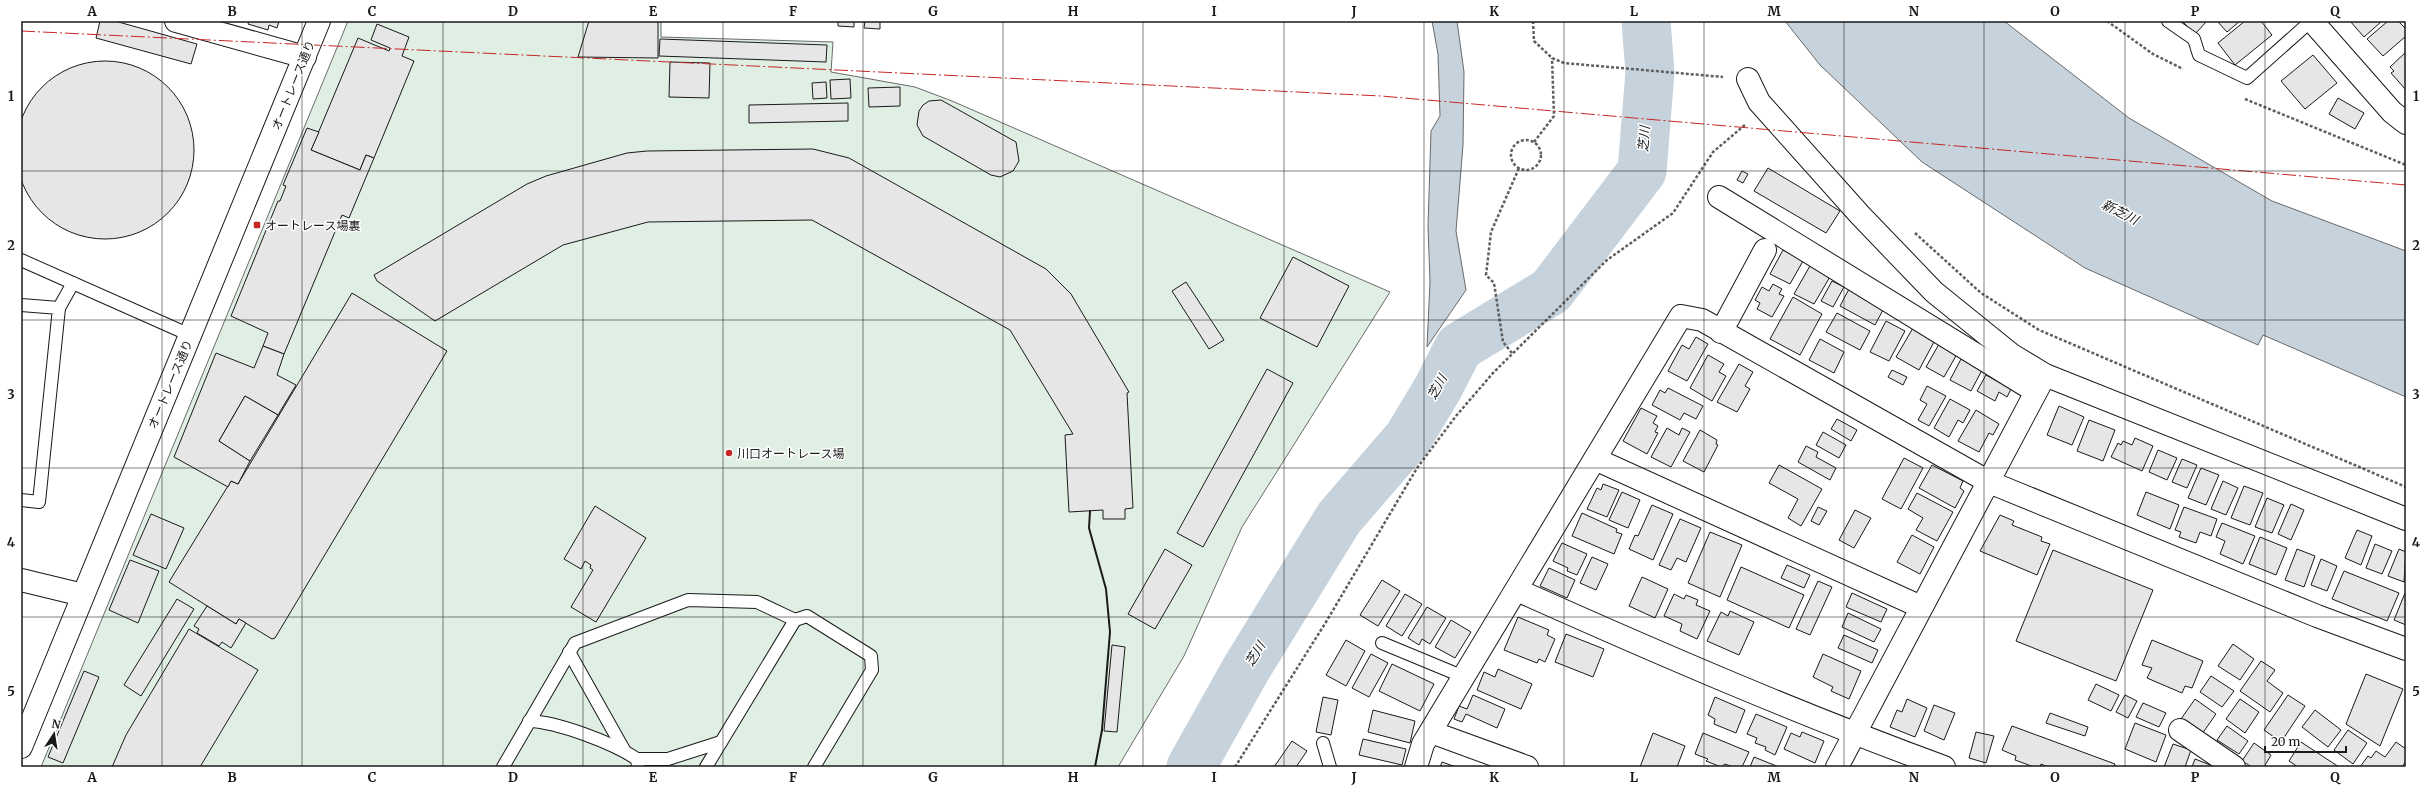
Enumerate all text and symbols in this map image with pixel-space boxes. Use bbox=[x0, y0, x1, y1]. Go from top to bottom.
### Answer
text: A bbox=[86, 3, 97, 20]
text: B bbox=[227, 3, 237, 20]
text: C bbox=[368, 3, 377, 20]
text: D bbox=[508, 3, 518, 20]
text: E bbox=[649, 3, 658, 20]
text: F bbox=[789, 3, 797, 20]
text: G bbox=[928, 3, 938, 20]
text: H bbox=[1068, 3, 1079, 20]
text: I bbox=[1211, 3, 1217, 20]
text: J bbox=[1350, 3, 1357, 20]
text: K bbox=[1489, 3, 1499, 20]
text: L bbox=[1630, 3, 1639, 20]
text: M bbox=[1767, 3, 1781, 20]
text: N bbox=[1909, 3, 1920, 20]
text: O bbox=[2050, 3, 2060, 20]
text: P bbox=[2191, 3, 2200, 20]
text: Q bbox=[2330, 3, 2341, 20]
street label: オートレース通り bbox=[268, 38, 318, 132]
text: 1 bbox=[8, 88, 14, 105]
text: 1 bbox=[2413, 88, 2419, 105]
water label: 芝川 bbox=[1635, 123, 1654, 153]
water label: 新芝川 bbox=[2099, 196, 2143, 229]
place label: オートレース場裏 bbox=[265, 218, 360, 233]
marker: オートレース場裏 bbox=[252, 220, 262, 230]
text: 2 bbox=[7, 237, 15, 254]
text: 2 bbox=[2412, 237, 2420, 254]
street label: オートレース通り bbox=[144, 337, 196, 431]
water label: 芝川 bbox=[1423, 370, 1452, 402]
text: 3 bbox=[7, 386, 15, 403]
text: 3 bbox=[2412, 386, 2420, 403]
place label: 川口オートレース場 bbox=[737, 446, 844, 461]
marker: 川口オートレース場 bbox=[724, 448, 734, 458]
text: 4 bbox=[7, 534, 16, 551]
text: 4 bbox=[2412, 534, 2421, 551]
water label: 芝川 bbox=[1241, 637, 1270, 670]
text: 5 bbox=[7, 683, 15, 700]
text: 5 bbox=[2412, 683, 2420, 700]
north arrow bbox=[34, 714, 74, 754]
text: N bbox=[50, 716, 62, 732]
scale bar bbox=[2265, 728, 2346, 754]
text: 20 m bbox=[2271, 734, 2300, 749]
text: A bbox=[86, 769, 97, 786]
text: B bbox=[227, 769, 237, 786]
text: C bbox=[368, 769, 377, 786]
text: D bbox=[508, 769, 518, 786]
text: E bbox=[649, 769, 658, 786]
text: F bbox=[789, 769, 797, 786]
text: G bbox=[928, 769, 938, 786]
text: H bbox=[1068, 769, 1079, 786]
text: I bbox=[1211, 769, 1217, 786]
text: J bbox=[1350, 769, 1357, 786]
text: K bbox=[1489, 769, 1499, 786]
text: L bbox=[1630, 769, 1639, 786]
text: M bbox=[1767, 769, 1781, 786]
text: N bbox=[1909, 769, 1920, 786]
text: O bbox=[2050, 769, 2060, 786]
text: P bbox=[2191, 769, 2200, 786]
text: Q bbox=[2330, 769, 2341, 786]

